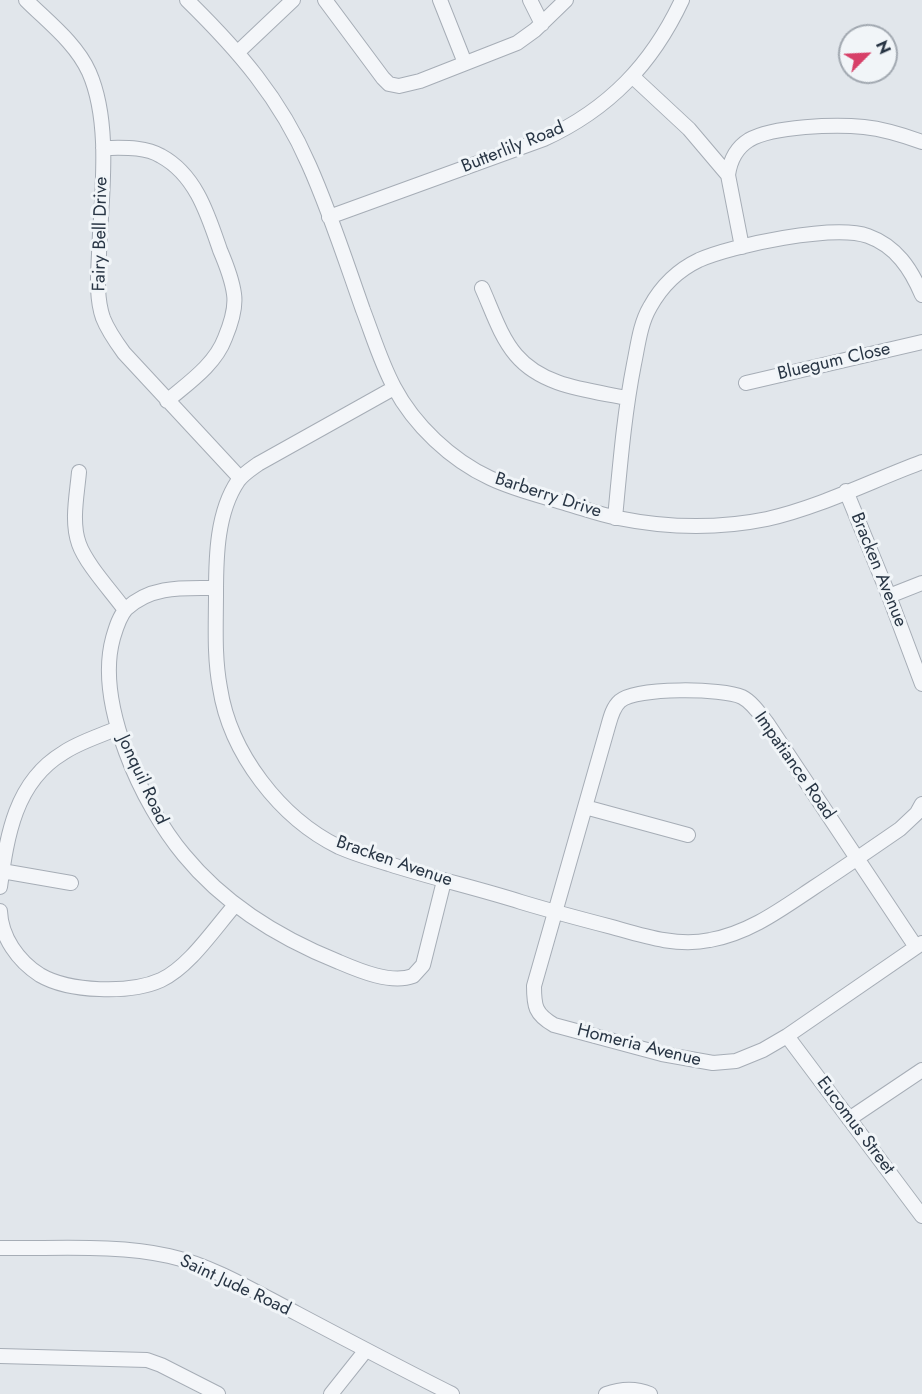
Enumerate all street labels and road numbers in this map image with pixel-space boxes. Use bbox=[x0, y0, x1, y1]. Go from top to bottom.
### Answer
street label: Butterlily Road bbox=[459, 118, 567, 178]
street label: Fairy Bell Drive bbox=[89, 176, 113, 292]
street label: Bluegum Close bbox=[776, 339, 892, 385]
street label: Barberry Drive bbox=[492, 469, 604, 523]
street label: Bracken Avenue bbox=[845, 510, 911, 630]
street label: Impatiance Road bbox=[749, 708, 839, 824]
street label: Jonquil Road bbox=[112, 732, 172, 828]
street label: Bracken Avenue bbox=[333, 832, 455, 892]
street label: Homeria Avenue bbox=[575, 1020, 703, 1072]
street label: Eucomus Street bbox=[811, 1073, 899, 1179]
street label: Saint Jude Road bbox=[176, 1251, 294, 1321]

